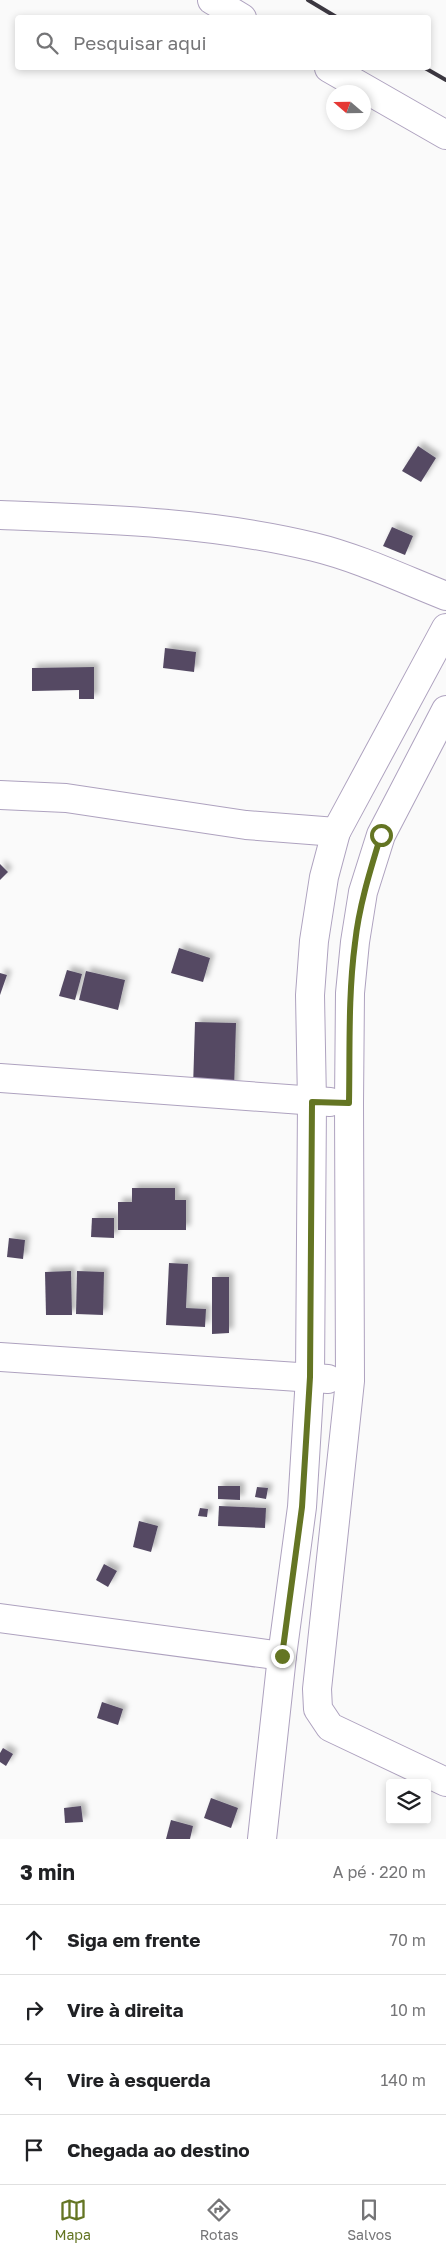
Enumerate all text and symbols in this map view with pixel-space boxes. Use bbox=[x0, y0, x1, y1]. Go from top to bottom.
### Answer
search box bbox=[15, 15, 431, 70]
icon: search bbox=[33, 29, 61, 57]
text: Pesquisar aqui bbox=[73, 31, 207, 54]
north arrow bbox=[326, 85, 371, 130]
route start bbox=[370, 824, 393, 847]
route end bbox=[271, 1645, 294, 1668]
map controls bbox=[386, 1779, 431, 1824]
button: layers bbox=[386, 1779, 431, 1824]
text: 3 min bbox=[20, 1859, 75, 1885]
text: A pé · 220 m bbox=[333, 1862, 426, 1882]
icon: ahead bbox=[20, 1926, 48, 1954]
text: Siga em frente bbox=[67, 1928, 201, 1951]
text: 70 m bbox=[389, 1930, 426, 1950]
icon: right bbox=[20, 1996, 48, 2024]
text: Vire à direita bbox=[67, 1998, 184, 2021]
text: 10 m bbox=[390, 2000, 426, 2020]
icon: left bbox=[20, 2066, 48, 2094]
text: Vire à esquerda bbox=[67, 2068, 210, 2091]
text: 140 m bbox=[380, 2070, 426, 2090]
icon: arrive bbox=[20, 2136, 48, 2164]
text: Chegada ao destino bbox=[67, 2138, 250, 2161]
tab: Mapa bbox=[54, 2196, 91, 2243]
tab: Rotas bbox=[200, 2196, 238, 2243]
tab: Salvos bbox=[347, 2196, 392, 2243]

